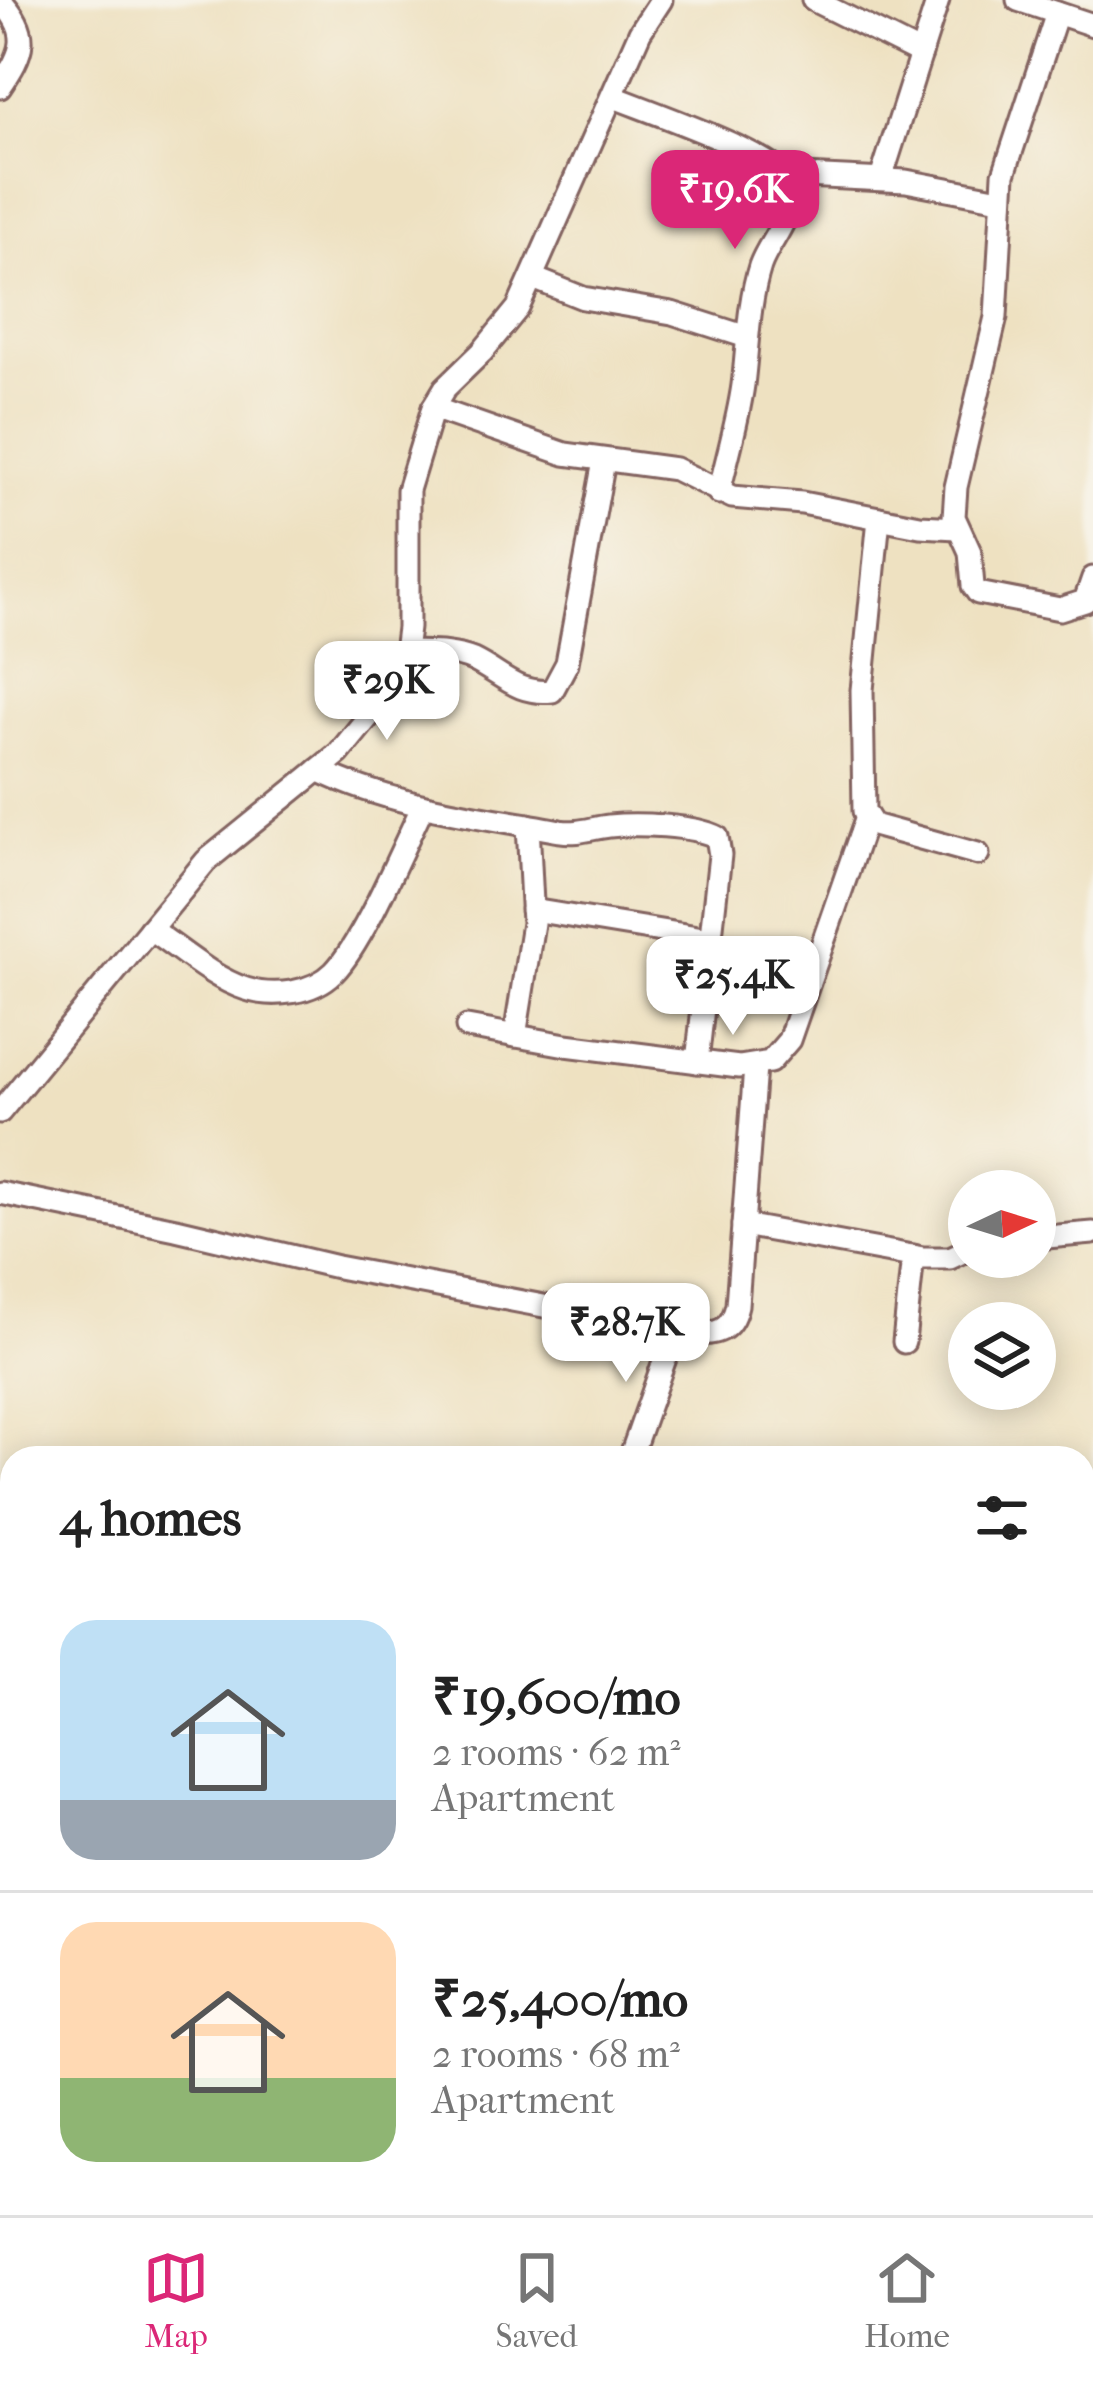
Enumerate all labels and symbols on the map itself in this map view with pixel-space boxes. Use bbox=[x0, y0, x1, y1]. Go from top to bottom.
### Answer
pin: ₹19.6K bbox=[637, 150, 833, 252]
pin: ₹29K bbox=[316, 641, 458, 743]
pin: ₹25.4K bbox=[635, 936, 831, 1038]
north arrow bbox=[948, 1170, 1056, 1278]
pin: ₹28.7K bbox=[528, 1283, 724, 1385]

